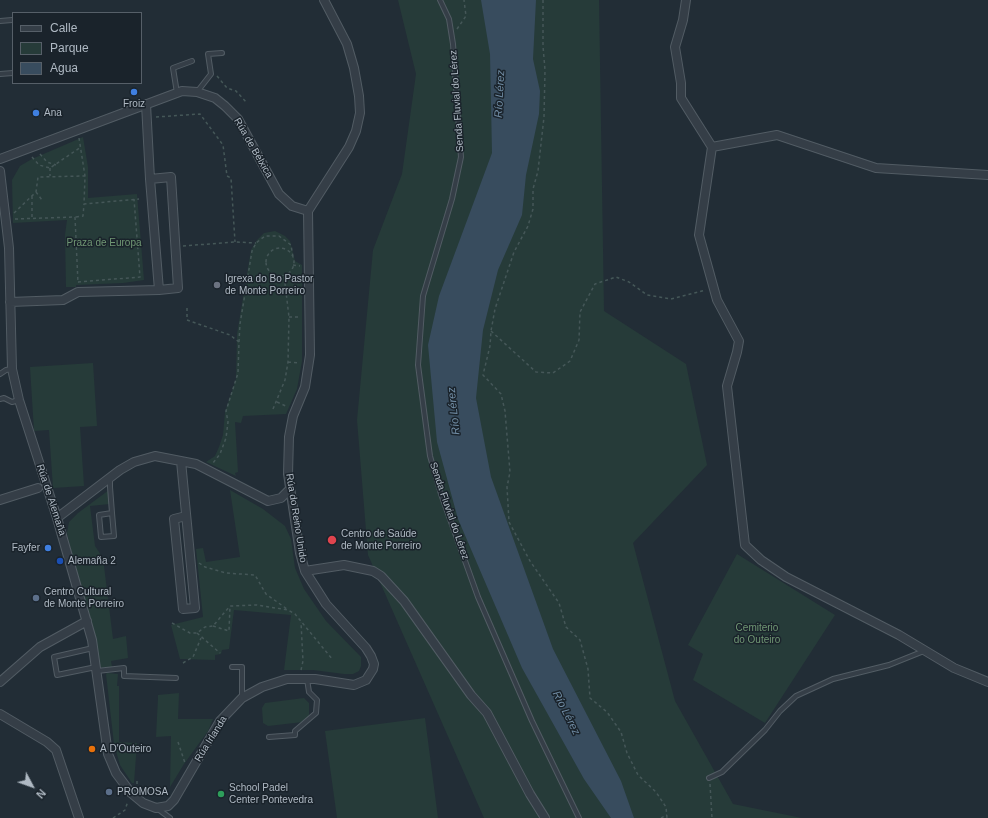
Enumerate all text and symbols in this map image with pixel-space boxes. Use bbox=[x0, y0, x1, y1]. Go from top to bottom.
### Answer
legend bbox=[12, 12, 142, 84]
text: Calle bbox=[50, 21, 77, 35]
text: Parque bbox=[50, 41, 89, 55]
street label: Senda Fluvial do Lérez bbox=[447, 50, 467, 152]
text: Agua bbox=[50, 61, 78, 75]
water label: Río Lérez bbox=[492, 70, 508, 118]
marker: Froiz bbox=[129, 87, 139, 97]
place label: Froiz bbox=[123, 98, 145, 110]
place label: Ana bbox=[44, 107, 62, 119]
marker: Ana bbox=[31, 108, 41, 118]
street label: Rúa de Bélxica bbox=[231, 116, 275, 180]
park label: Praza de Europa bbox=[66, 237, 142, 249]
place label: Igrexa do Bo Pastor de Monte Porreiro bbox=[225, 273, 313, 296]
marker: Igrexa do Bo Pastor de Monte Porreiro bbox=[212, 280, 222, 290]
water label: Río Lérez bbox=[445, 387, 463, 435]
street label: Senda Fluvial do Lérez bbox=[427, 461, 471, 561]
street label: Rúa de Alemaña bbox=[34, 463, 68, 537]
street label: Rúa do Reino Unido bbox=[283, 473, 309, 563]
place label: Centro de Saúde de Monte Porreiro bbox=[341, 528, 421, 552]
marker: Centro de Saúde de Monte Porreiro bbox=[326, 534, 338, 546]
place label: Fayfer bbox=[12, 542, 40, 554]
marker: Fayfer bbox=[43, 543, 53, 553]
place label: Alemaña 2 bbox=[68, 555, 116, 567]
marker: Alemaña 2 bbox=[55, 556, 65, 566]
place label: Centro Cultural de Monte Porreiro bbox=[44, 586, 124, 610]
marker: Centro Cultural de Monte Porreiro bbox=[31, 593, 41, 603]
park label: Cemiterio do Outeiro bbox=[734, 622, 780, 646]
water label: Río Lérez bbox=[549, 689, 583, 737]
street label: Rúa Irlanda bbox=[192, 714, 230, 764]
place label: A D'Outeiro bbox=[100, 743, 151, 755]
marker: A D'Outeiro bbox=[87, 744, 97, 754]
north arrow bbox=[12, 766, 52, 806]
place label: School Padel Center Pontevedra bbox=[229, 782, 313, 806]
place label: PROMOSA bbox=[117, 786, 168, 798]
text: N bbox=[34, 787, 48, 801]
marker: PROMOSA bbox=[104, 787, 114, 797]
marker: School Padel Center Pontevedra bbox=[216, 789, 226, 799]

